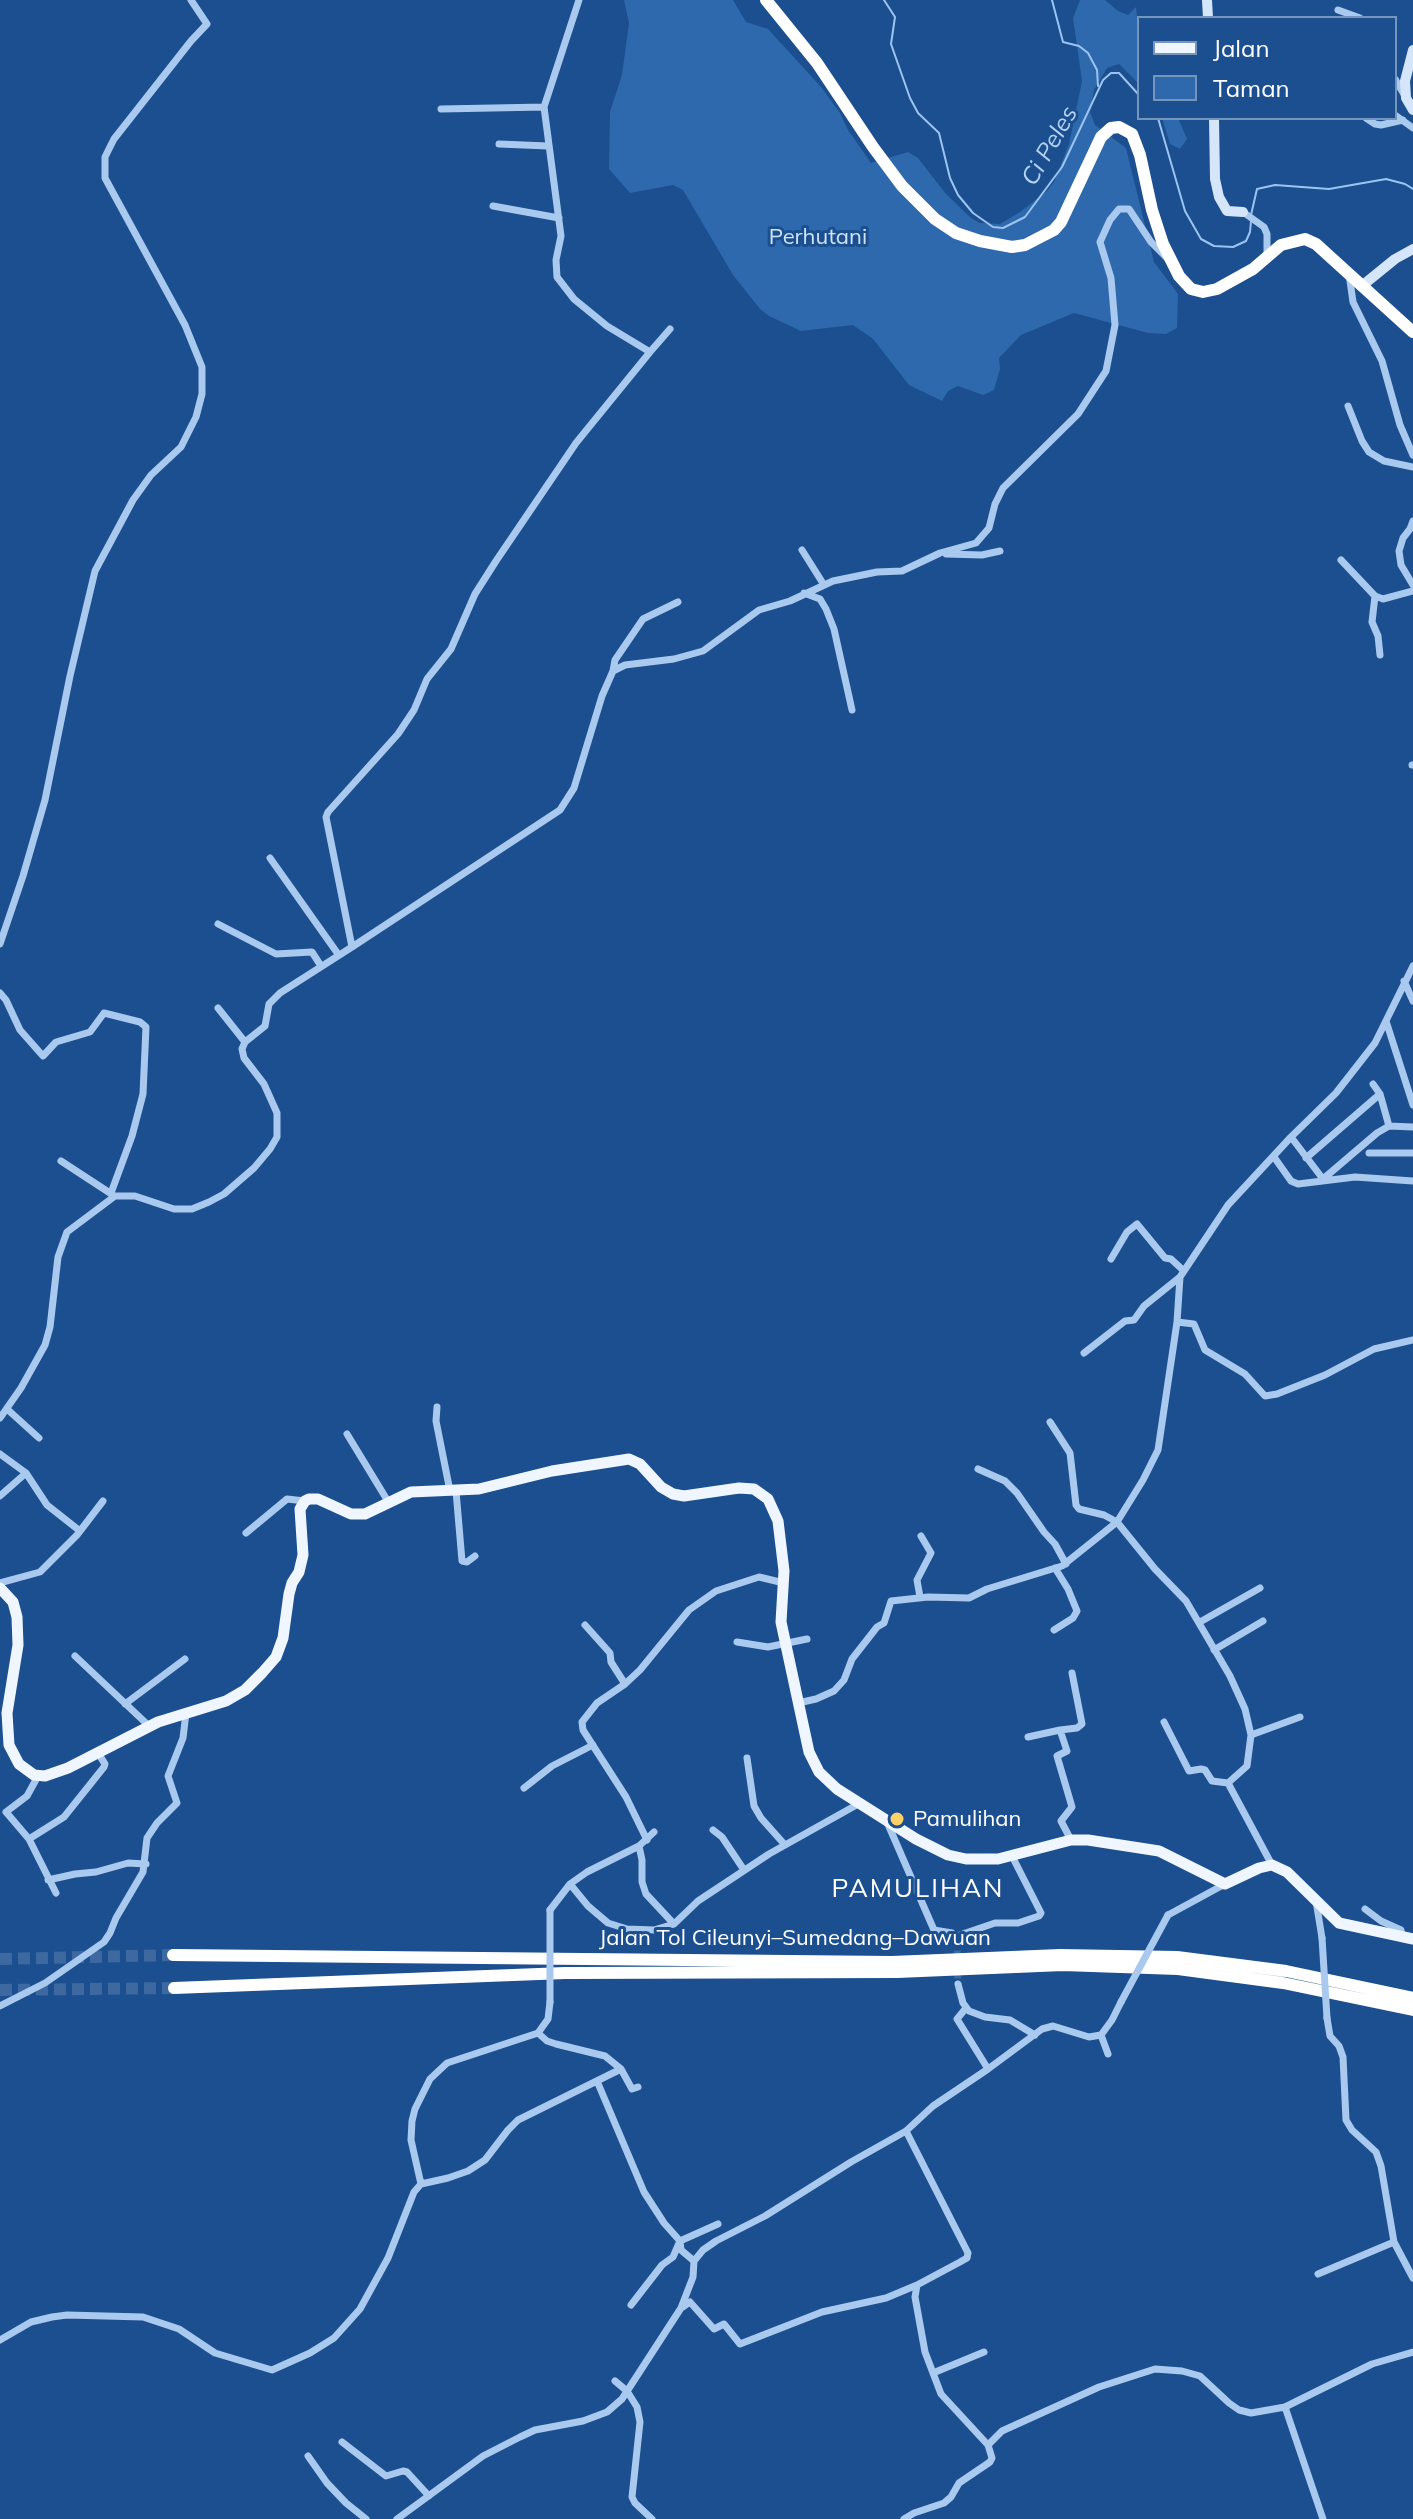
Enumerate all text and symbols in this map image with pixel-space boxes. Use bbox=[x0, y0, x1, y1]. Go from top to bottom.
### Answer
legend bbox=[1137, 16, 1397, 120]
text: Jalan bbox=[1213, 33, 1269, 63]
text: Taman bbox=[1213, 73, 1290, 103]
water label: Ci Peles bbox=[1016, 101, 1084, 191]
park label: Perhutani bbox=[769, 224, 867, 250]
place label: Pamulihan bbox=[913, 1806, 1021, 1832]
marker: Pamulihan bbox=[888, 1810, 906, 1828]
district label: PAMULIHAN bbox=[832, 1873, 1004, 1905]
street label: Jalan Tol Cileunyi–Sumedang–Dawuan bbox=[599, 1925, 991, 1951]

